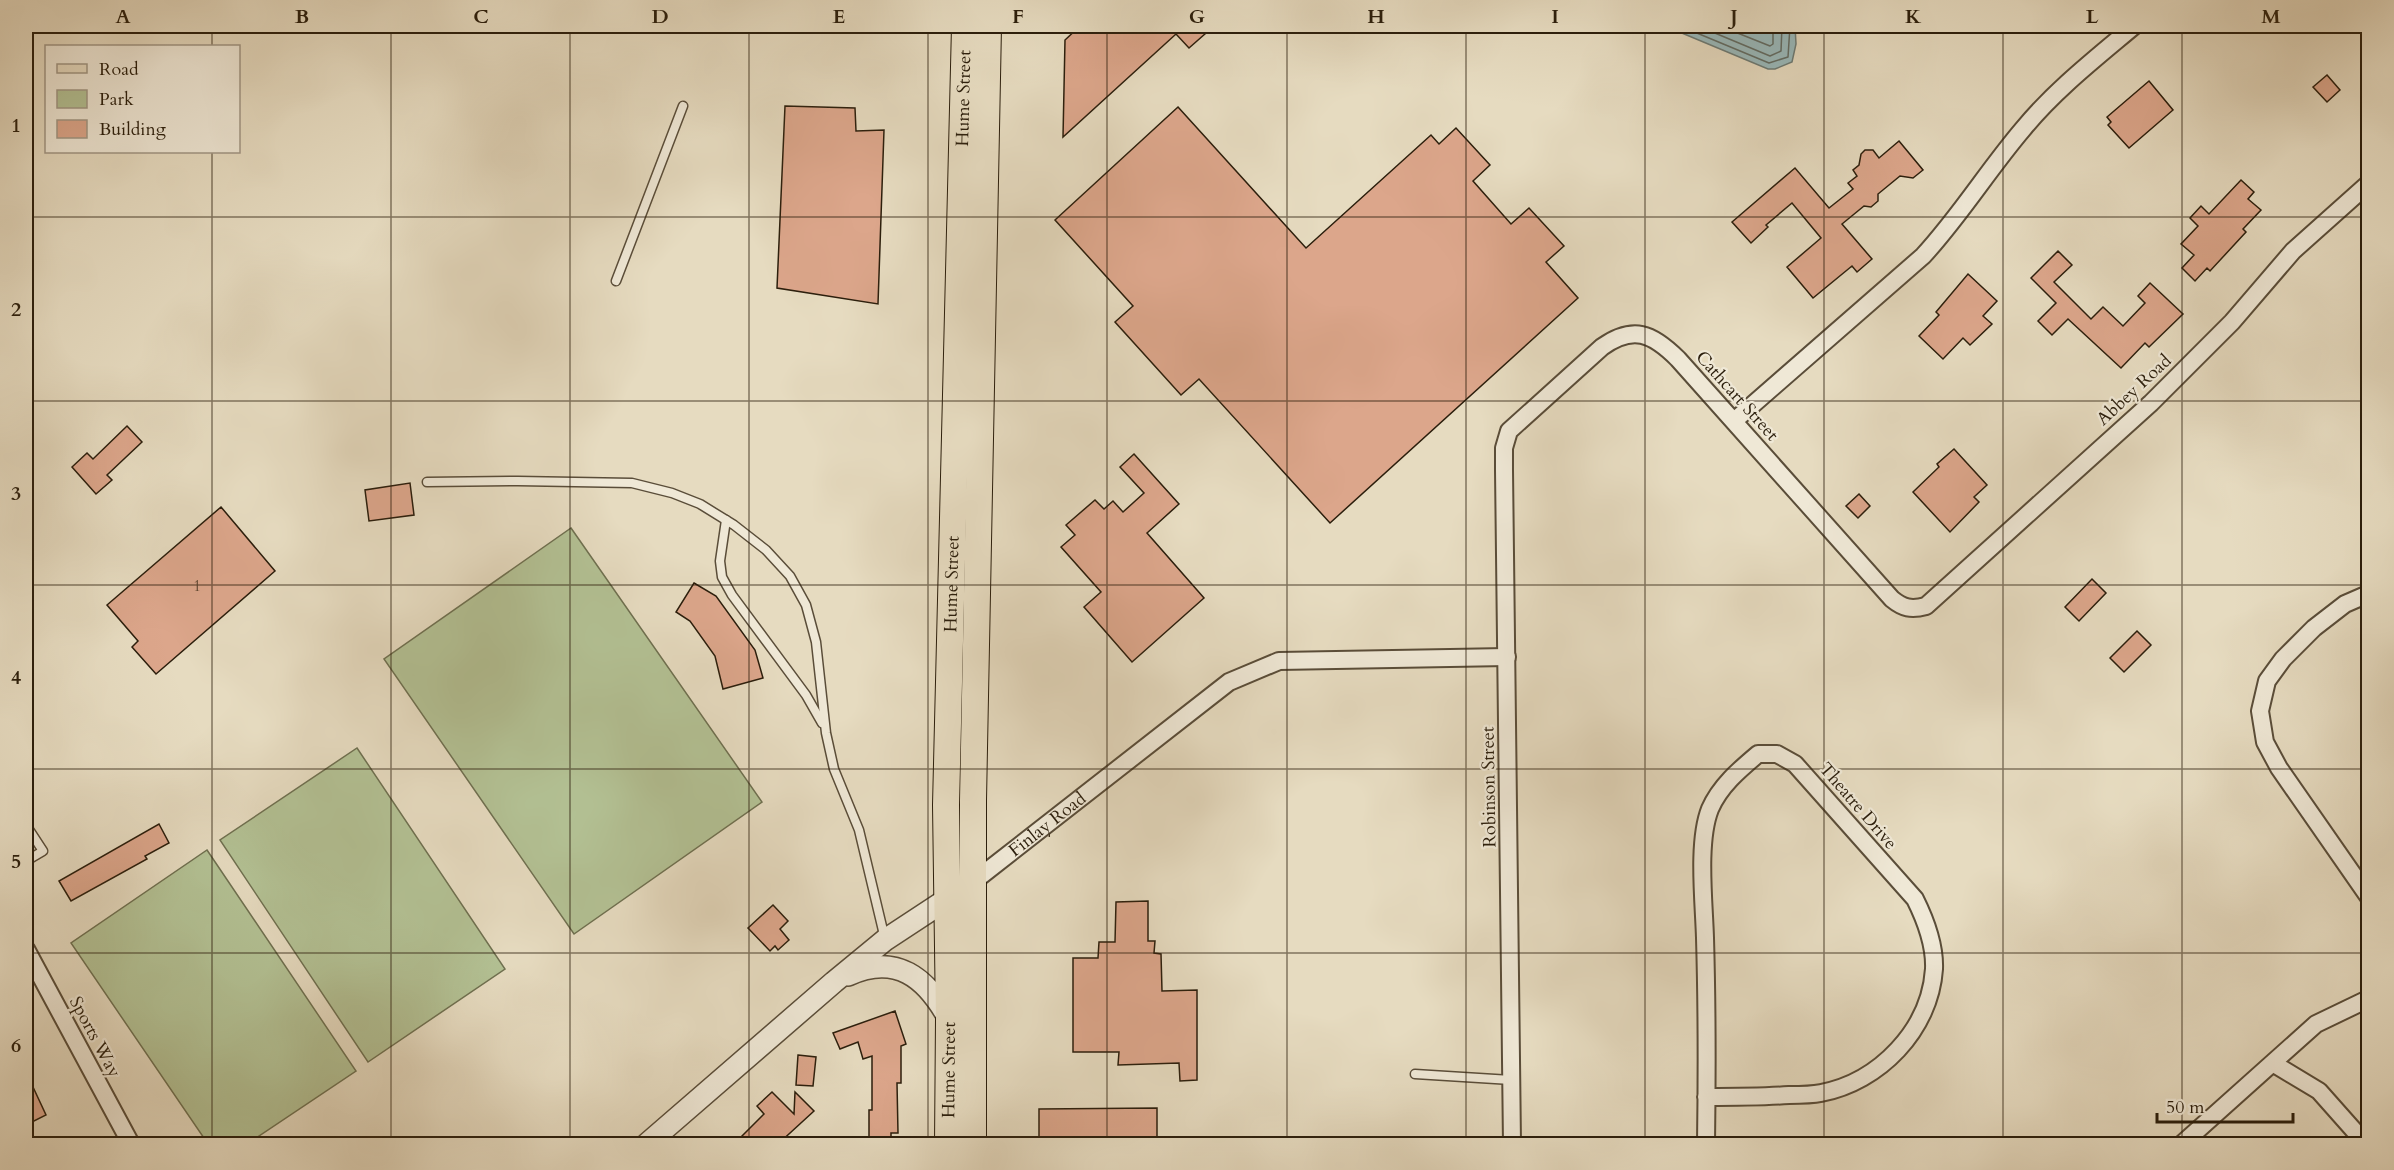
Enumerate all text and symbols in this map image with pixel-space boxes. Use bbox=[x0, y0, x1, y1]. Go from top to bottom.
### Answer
text: A bbox=[115, 3, 131, 30]
text: B bbox=[295, 3, 309, 30]
text: C bbox=[473, 3, 489, 30]
text: D bbox=[651, 3, 669, 30]
text: E bbox=[833, 3, 845, 30]
text: F bbox=[1012, 3, 1024, 30]
text: G bbox=[1189, 3, 1205, 30]
text: H bbox=[1367, 3, 1385, 30]
text: I bbox=[1551, 3, 1559, 30]
text: J bbox=[1727, 3, 1738, 30]
text: K bbox=[1905, 3, 1922, 30]
text: L bbox=[2086, 3, 2099, 30]
text: M bbox=[2261, 3, 2281, 30]
legend bbox=[45, 45, 240, 153]
street label: Hume Street bbox=[950, 49, 977, 147]
text: Road bbox=[99, 57, 139, 82]
text: Park bbox=[99, 87, 134, 112]
text: 1 bbox=[11, 112, 21, 139]
text: Building bbox=[99, 117, 167, 142]
text: 2 bbox=[11, 296, 21, 323]
street label: Cathcart Street bbox=[1690, 345, 1784, 447]
street label: Abbey Road bbox=[2091, 348, 2177, 431]
text: 3 bbox=[11, 480, 21, 507]
street label: Hume Street bbox=[938, 535, 965, 633]
house number: 1 bbox=[193, 576, 201, 596]
text: 4 bbox=[11, 664, 21, 691]
street label: Robinson Street bbox=[1475, 726, 1503, 848]
street label: Theatre Drive bbox=[1813, 757, 1903, 855]
street label: Finlay Road bbox=[1003, 786, 1091, 862]
text: 5 bbox=[11, 848, 21, 875]
street label: Sports Way bbox=[63, 992, 127, 1082]
street label: Hume Street bbox=[936, 1021, 961, 1118]
text: 6 bbox=[11, 1032, 21, 1059]
scale bar bbox=[2157, 1086, 2294, 1124]
text: 50 m bbox=[2166, 1095, 2205, 1120]

